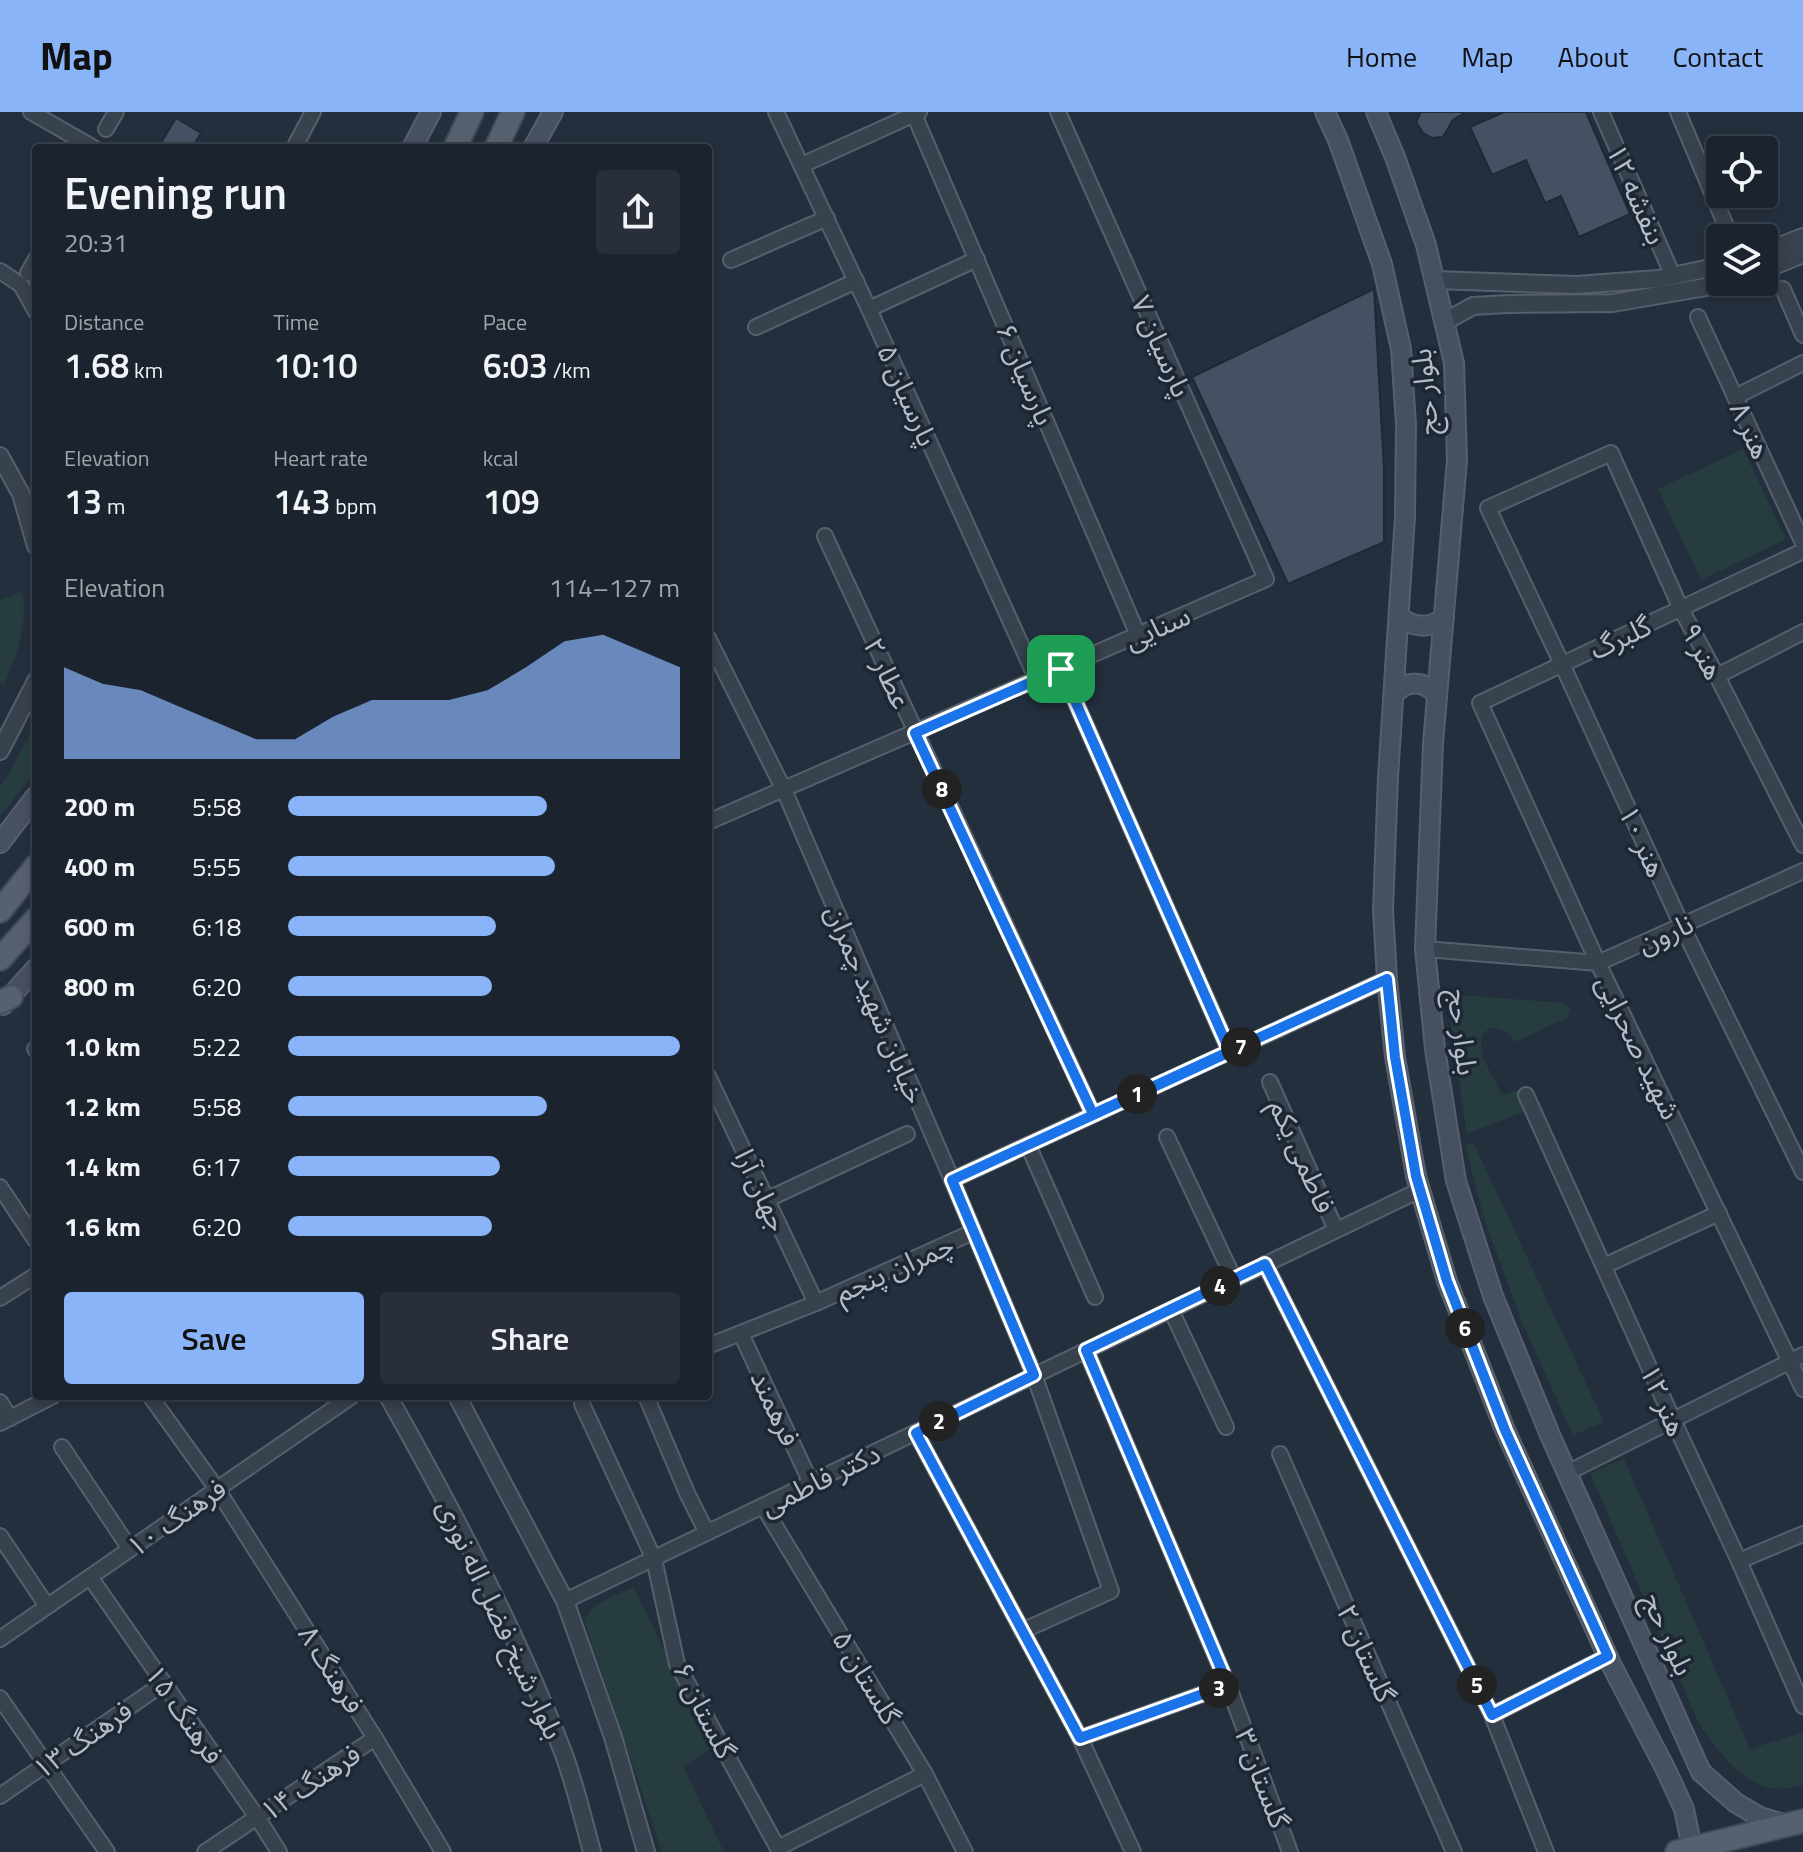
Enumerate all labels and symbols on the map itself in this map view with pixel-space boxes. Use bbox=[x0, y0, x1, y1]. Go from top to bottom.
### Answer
street label: بنفشه ۱۲ bbox=[1596, 137, 1678, 251]
street label: پارسیان ۷ bbox=[1120, 288, 1204, 404]
street label: پارسیان ۶ bbox=[985, 316, 1067, 432]
street label: پارسیان ۵ bbox=[866, 337, 950, 453]
street label: بلوار حج bbox=[1399, 347, 1449, 437]
street label: هنر ۸ bbox=[1719, 394, 1783, 466]
street label: سنایی bbox=[1117, 593, 1197, 661]
street label: گلبرگ bbox=[1582, 604, 1659, 670]
street label: هنر ۹ bbox=[1670, 615, 1736, 687]
street label: عطار ۲ bbox=[853, 630, 923, 716]
pin bbox=[1027, 635, 1095, 703]
pin: 8 bbox=[922, 769, 962, 809]
street label: هنر ۱۰ bbox=[1608, 798, 1678, 884]
street label: خیابان شهید چمران bbox=[815, 898, 937, 1110]
street label: نارون bbox=[1630, 902, 1700, 964]
street label: شهید صحرایی bbox=[1585, 967, 1693, 1127]
street label: بلوار حج bbox=[1436, 986, 1490, 1078]
pin: 7 bbox=[1221, 1027, 1261, 1067]
pin: 1 bbox=[1117, 1074, 1157, 1114]
street label: فاطمی یکم bbox=[1258, 1092, 1347, 1220]
street label: جهان آرا bbox=[724, 1141, 800, 1239]
street label: چمران پنجم bbox=[827, 1223, 961, 1314]
pin: 4 bbox=[1200, 1266, 1240, 1306]
pin: 6 bbox=[1445, 1308, 1485, 1348]
street label: هنر ۱۲ bbox=[1629, 1357, 1699, 1443]
street label: فرهمند bbox=[740, 1363, 812, 1453]
pin: 2 bbox=[919, 1401, 959, 1441]
street label: دکتر فاطمی bbox=[753, 1431, 887, 1527]
street label: فرهنگ ۱۰ bbox=[117, 1467, 235, 1567]
street label: بلوار شیخ فضل اله نوری bbox=[426, 1492, 576, 1746]
street label: بلوار حج bbox=[1632, 1586, 1706, 1682]
street label: گلستان ۲ bbox=[1326, 1597, 1408, 1710]
street label: فرهنگ ۸ bbox=[288, 1616, 376, 1722]
street label: گلستان ۵ bbox=[822, 1621, 912, 1733]
street label: گلستان ۶ bbox=[662, 1654, 748, 1766]
street label: فرهنگ ۱۵ bbox=[135, 1655, 235, 1773]
pin: 5 bbox=[1457, 1665, 1497, 1705]
pin: 3 bbox=[1199, 1668, 1239, 1708]
street label: فرهنگ ۱۳ bbox=[23, 1689, 141, 1789]
street label: گلستان ۳ bbox=[1224, 1722, 1302, 1835]
street label: فرهنگ ۱۴ bbox=[251, 1732, 369, 1832]

